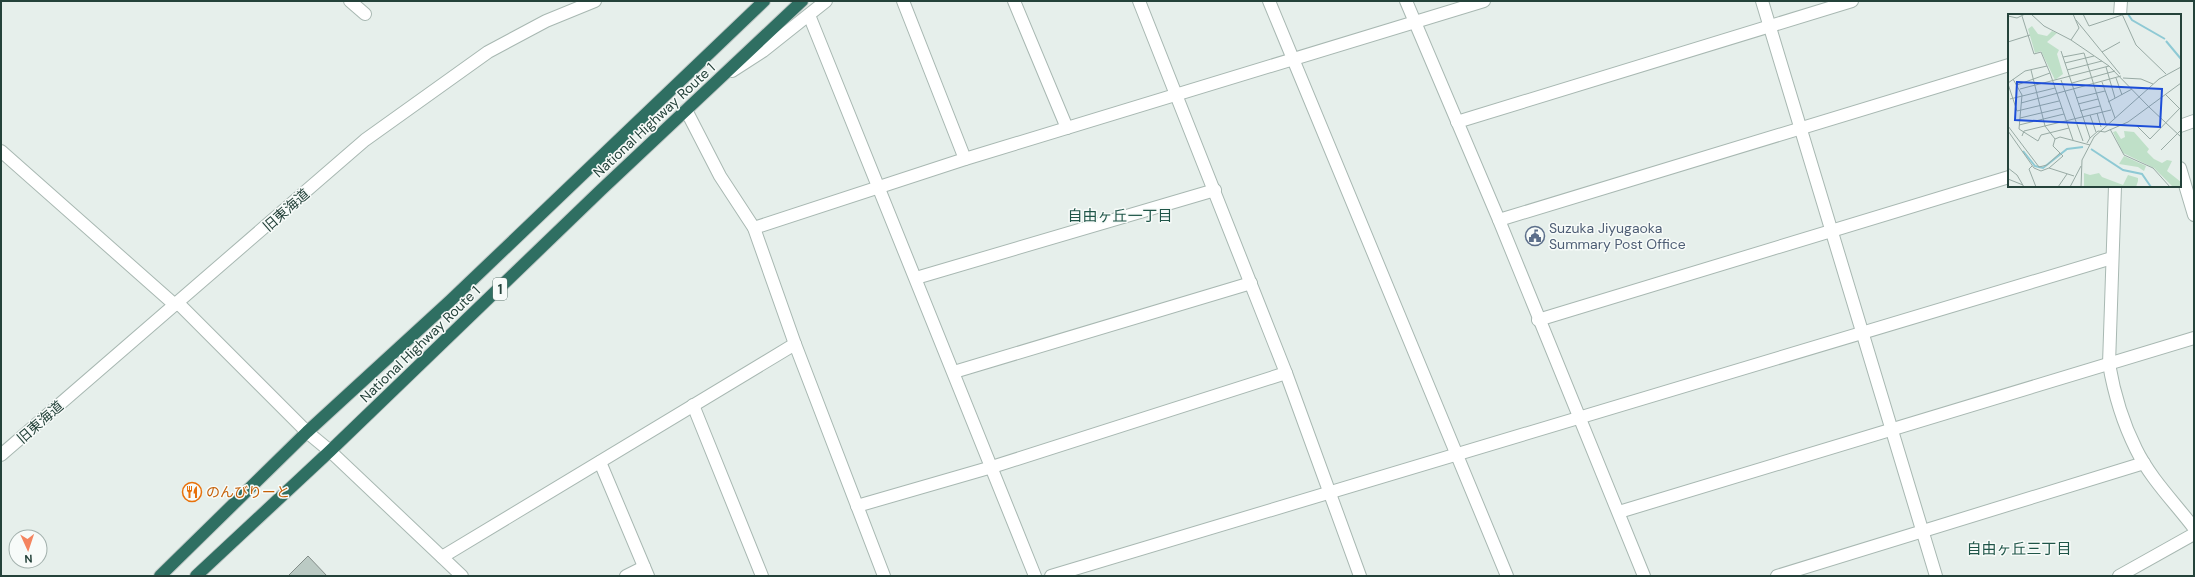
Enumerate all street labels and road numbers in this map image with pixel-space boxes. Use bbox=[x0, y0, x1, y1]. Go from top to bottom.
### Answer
street label: National Highway Route 1 bbox=[589, 59, 719, 181]
street label: 旧東海道 bbox=[259, 185, 313, 235]
road number: 1 bbox=[493, 278, 507, 300]
street label: National Highway Route 1 bbox=[356, 282, 484, 406]
street label: 旧東海道 bbox=[13, 397, 67, 447]

